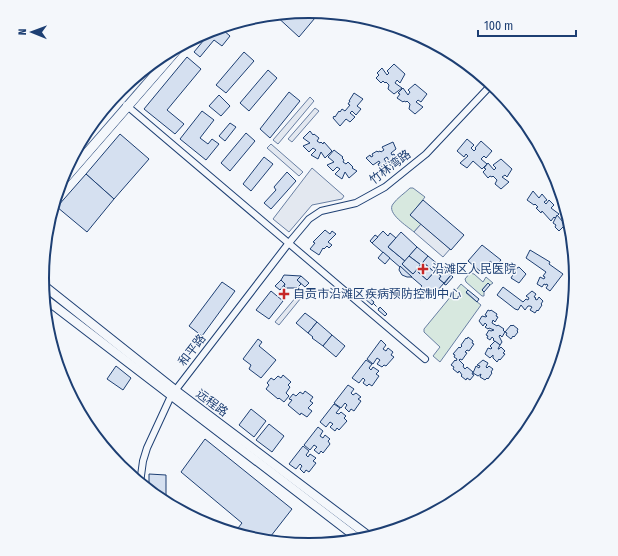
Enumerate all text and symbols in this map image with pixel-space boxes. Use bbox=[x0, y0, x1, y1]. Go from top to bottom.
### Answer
north arrow bbox=[12, 12, 52, 52]
scale bar bbox=[478, 12, 576, 38]
text: 100 m bbox=[484, 19, 513, 33]
text: N bbox=[16, 28, 29, 35]
street label: 竹林湾路 bbox=[367, 147, 413, 187]
place label: 沿滩区人民医院 bbox=[432, 262, 516, 276]
marker: 沿滩区人民医院 bbox=[417, 263, 429, 275]
place label: 自贡市沿滩区疾病预防控制中心 bbox=[293, 287, 461, 301]
marker: 自贡市沿滩区疾病预防控制中心 bbox=[278, 288, 290, 300]
street label: 和平路 bbox=[175, 332, 209, 368]
street label: 远程路 bbox=[193, 387, 231, 419]

